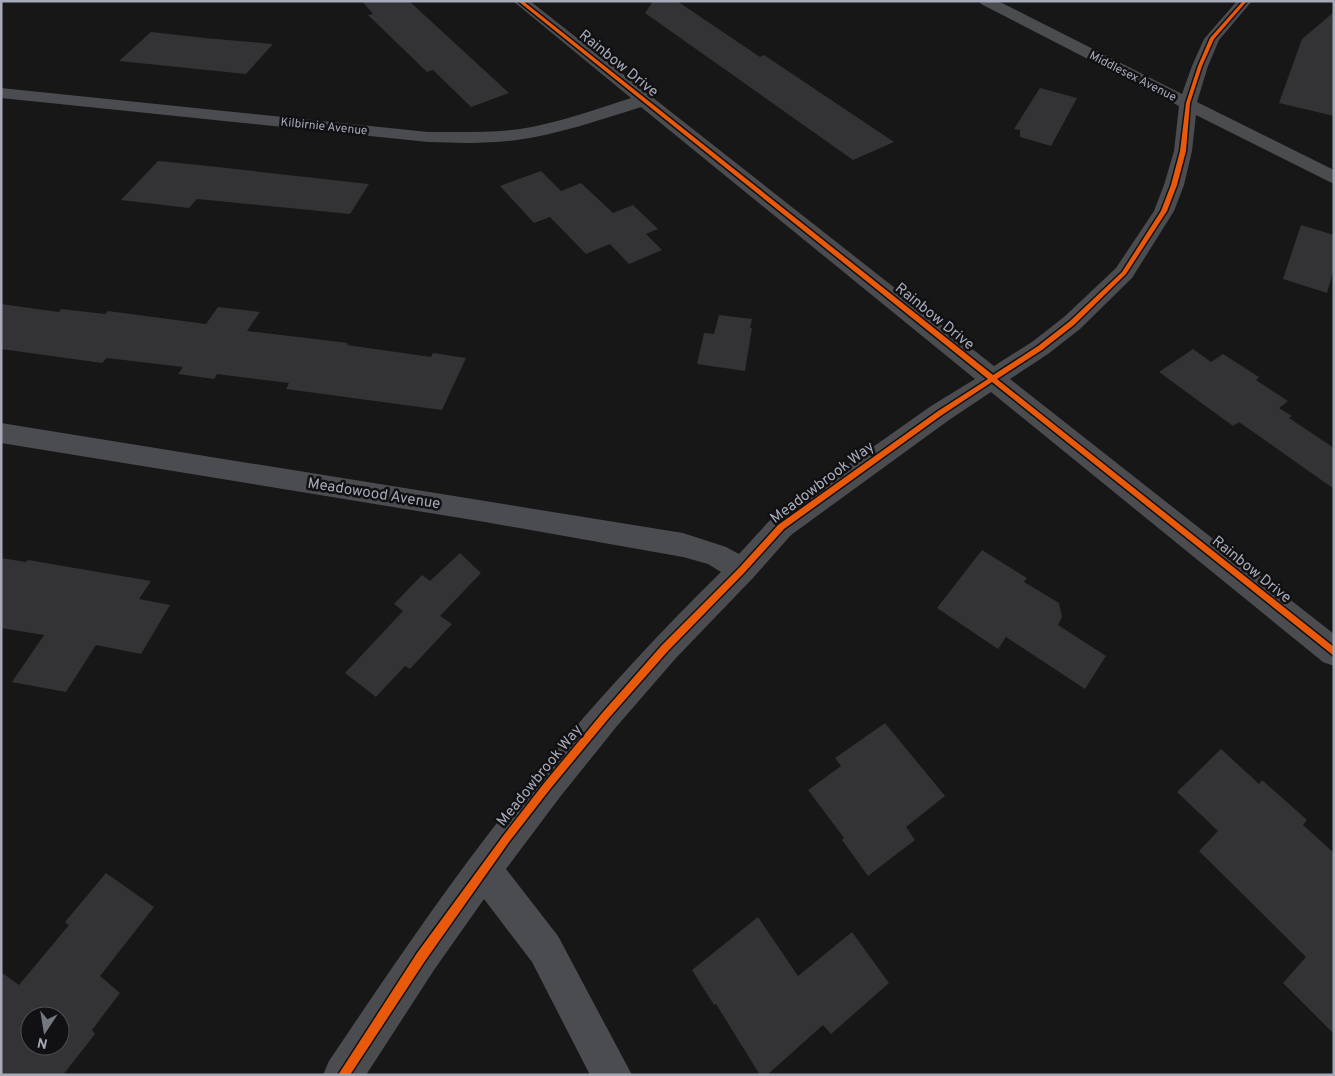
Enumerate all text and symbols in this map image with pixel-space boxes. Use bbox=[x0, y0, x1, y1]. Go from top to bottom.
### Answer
street label: Rainbow Drive bbox=[575, 26, 662, 102]
street label: Middlesex Avenue bbox=[1086, 48, 1179, 106]
street label: Kilbirnie Avenue bbox=[280, 114, 368, 140]
street label: Rainbow Drive bbox=[891, 279, 978, 355]
street label: Meadowbrook Way bbox=[767, 438, 879, 529]
street label: Meadowood Avenue bbox=[306, 475, 442, 514]
street label: Rainbow Drive bbox=[1208, 532, 1295, 608]
street label: Meadowbrook Way bbox=[493, 721, 587, 831]
north arrow bbox=[20, 1006, 70, 1056]
text: N bbox=[36, 1033, 49, 1052]

